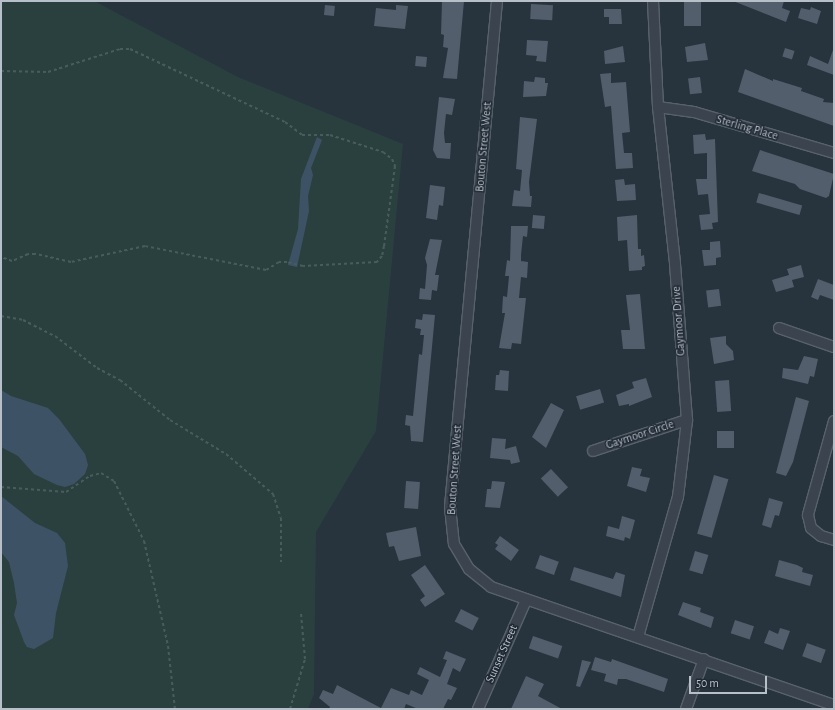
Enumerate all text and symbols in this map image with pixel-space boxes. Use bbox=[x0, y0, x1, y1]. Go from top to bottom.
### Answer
street label: Bouton Street West bbox=[473, 101, 495, 193]
street label: Sterling Place bbox=[714, 112, 780, 144]
street label: Gaymoor Drive bbox=[669, 286, 689, 356]
street label: Gaymoor Circle bbox=[604, 417, 676, 453]
street label: Bouton Street West bbox=[445, 425, 465, 515]
street label: Sunset Street bbox=[483, 623, 521, 685]
scale bar bbox=[691, 668, 769, 694]
text: 50 m bbox=[696, 677, 719, 689]

